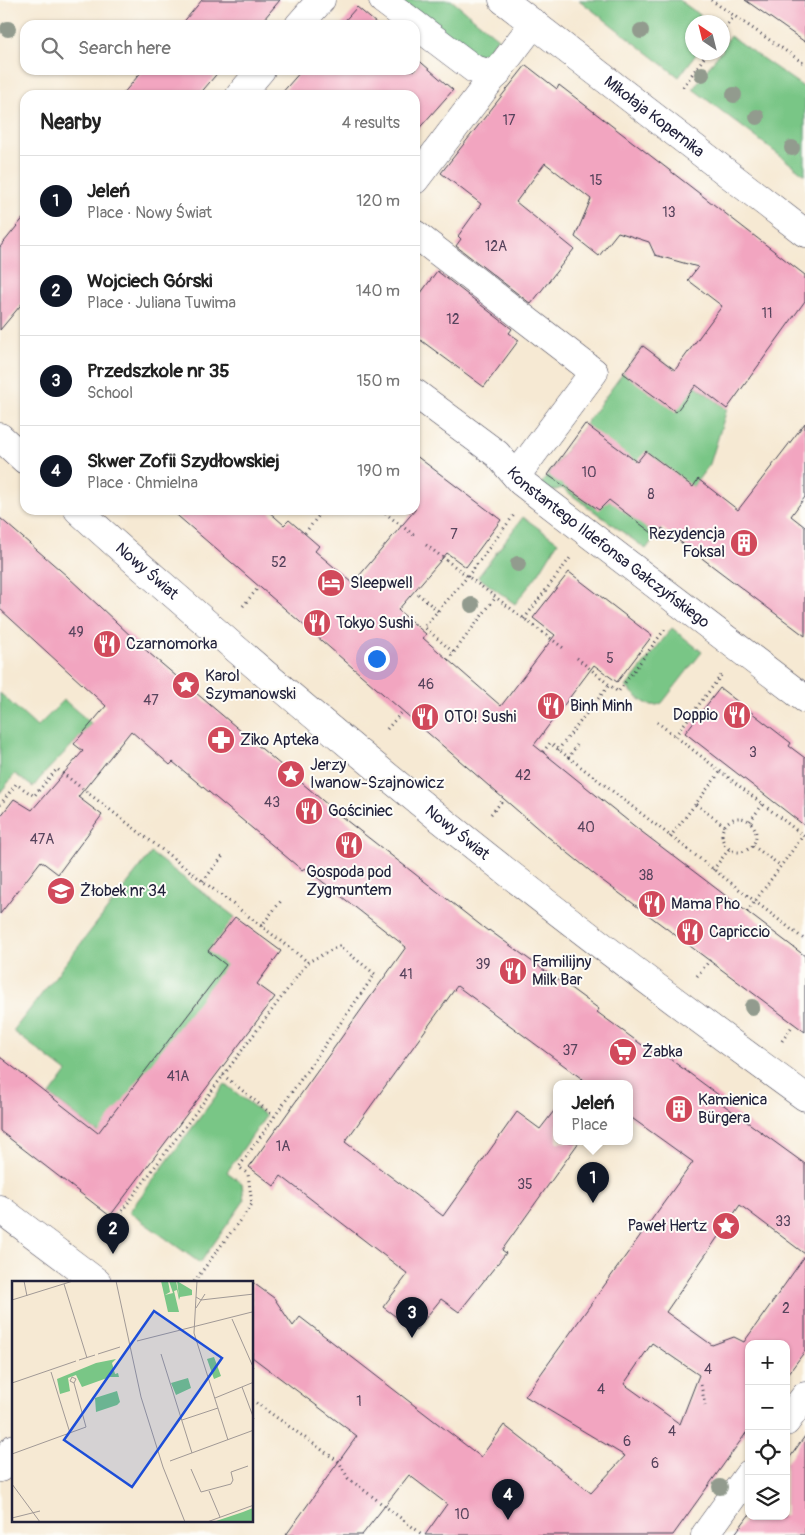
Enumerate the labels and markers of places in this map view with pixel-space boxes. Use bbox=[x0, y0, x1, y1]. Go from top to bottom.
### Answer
place label: Rezydencja Foksal bbox=[649, 524, 725, 562]
building icon: Rezydencja Foksal bbox=[729, 528, 759, 558]
hotel icon: Sleepwell bbox=[316, 568, 346, 598]
place label: Sleepwell bbox=[350, 573, 413, 593]
restaurant icon: Tokyo Sushi bbox=[302, 608, 332, 638]
place label: Tokyo Sushi bbox=[336, 613, 414, 633]
restaurant icon: Czarnomorka bbox=[92, 629, 122, 659]
place label: Czarnomorka bbox=[126, 634, 217, 654]
place label: Karol Szymanowski bbox=[205, 666, 296, 704]
place icon: Karol Szymanowski bbox=[171, 670, 201, 700]
restaurant icon: Binh Minh bbox=[536, 691, 566, 721]
place label: Binh Minh bbox=[570, 696, 633, 716]
restaurant icon: Doppio bbox=[722, 700, 752, 730]
restaurant icon: OTO! Sushi bbox=[410, 702, 440, 732]
place label: Doppio bbox=[673, 705, 718, 725]
place label: OTO! Sushi bbox=[444, 707, 516, 727]
pharmacy icon: Ziko Apteka bbox=[206, 725, 236, 755]
place label: Ziko Apteka bbox=[240, 730, 319, 750]
place label: Jerzy Iwanow-Szajnowicz bbox=[310, 755, 444, 793]
place icon: Jerzy Iwanow-Szajnowicz bbox=[276, 759, 306, 789]
restaurant icon: Gościniec bbox=[294, 796, 324, 826]
place label: Gościniec bbox=[328, 801, 393, 821]
restaurant icon: Gospoda pod Zygmuntem bbox=[334, 830, 364, 860]
place label: Gospoda pod Zygmuntem bbox=[306, 862, 392, 900]
school or university icon: Żłobek nr 34 bbox=[46, 876, 76, 906]
place label: Żłobek nr 34 bbox=[80, 881, 166, 901]
restaurant icon: Mama Pho bbox=[637, 889, 667, 919]
place label: Mama Pho bbox=[671, 894, 740, 914]
restaurant icon: Capriccio bbox=[675, 917, 705, 947]
place label: Capriccio bbox=[709, 922, 771, 942]
place label: Familijny Milk Bar bbox=[532, 952, 592, 990]
restaurant icon: Familijny Milk Bar bbox=[498, 956, 528, 986]
supermarket icon: Żabka bbox=[608, 1037, 638, 1067]
place label: Żabka bbox=[642, 1042, 683, 1062]
place label: Kamienica Bürgera bbox=[698, 1090, 767, 1128]
building icon: Kamienica Bürgera bbox=[664, 1094, 694, 1124]
pin: 1 bbox=[577, 1162, 609, 1203]
place icon: Paweł Hertz bbox=[711, 1211, 741, 1241]
pin: 2 bbox=[97, 1213, 129, 1254]
place label: Paweł Hertz bbox=[627, 1216, 707, 1236]
pin: 3 bbox=[396, 1297, 428, 1338]
pin: 4 bbox=[492, 1479, 524, 1520]

